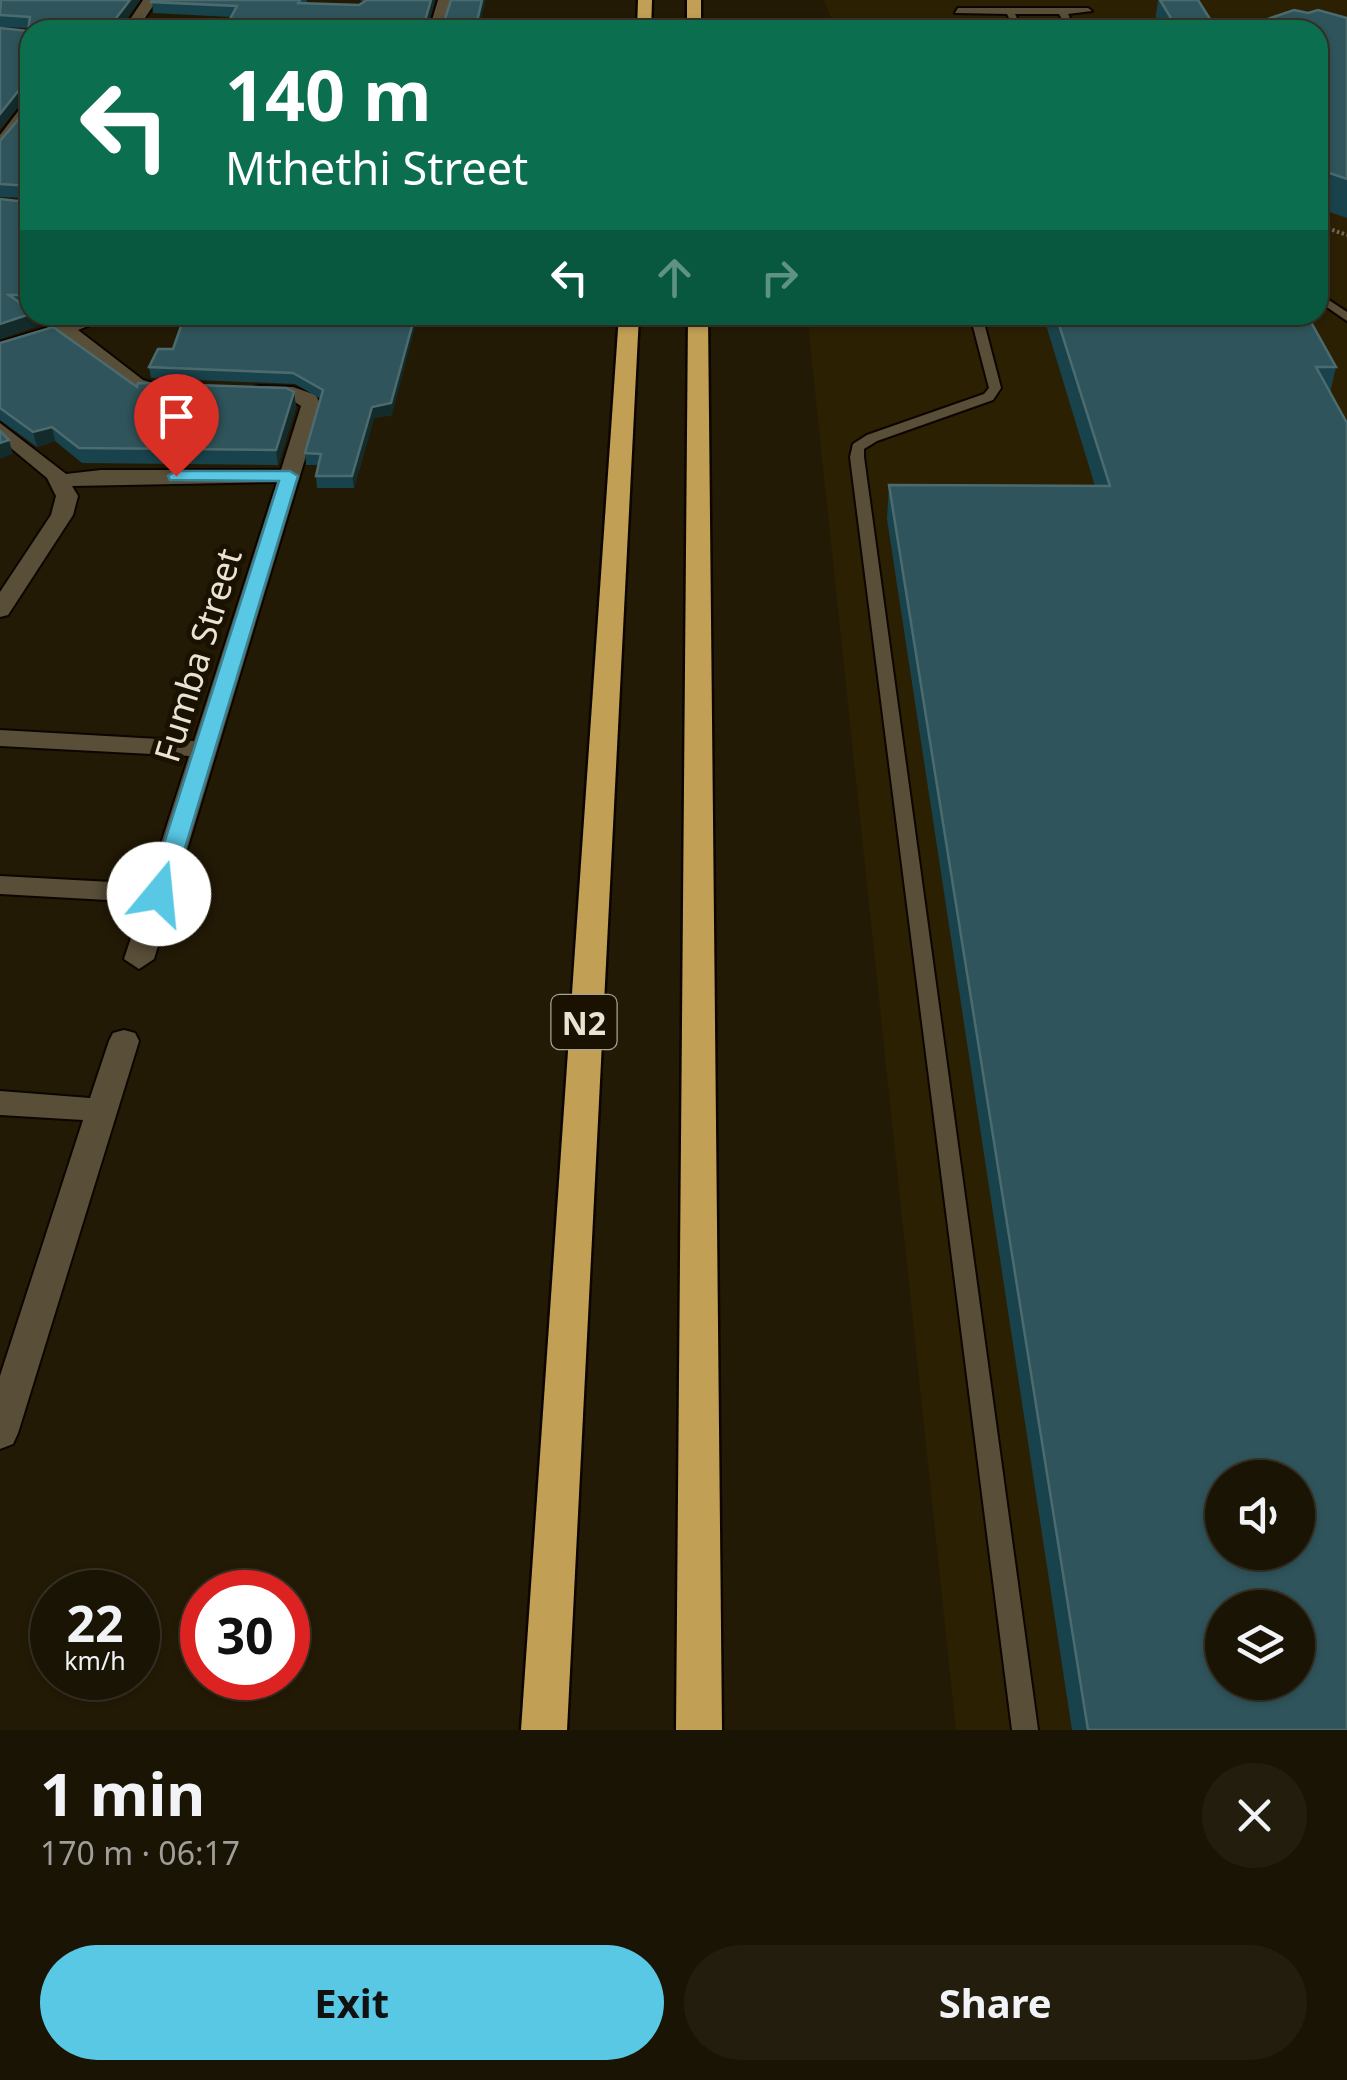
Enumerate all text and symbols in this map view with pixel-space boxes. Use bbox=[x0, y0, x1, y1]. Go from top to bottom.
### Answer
text: 140 m bbox=[225, 46, 432, 142]
icon: left bbox=[60, 60, 190, 190]
text: Mthethi Street bbox=[225, 137, 528, 198]
icon: left bbox=[542, 250, 597, 305]
icon: ahead bbox=[647, 250, 702, 305]
icon: right bbox=[752, 250, 807, 305]
pin bbox=[134, 374, 219, 477]
icon: arrive bbox=[149, 389, 204, 444]
street label: Fumba Street bbox=[142, 543, 252, 767]
position arrow bbox=[107, 842, 211, 946]
road number: N2 bbox=[552, 995, 616, 1049]
map controls bbox=[1205, 1460, 1315, 1700]
button: sound bbox=[1205, 1460, 1315, 1570]
speed limit sign: 30 bbox=[180, 1570, 310, 1700]
text: 22 bbox=[66, 1589, 124, 1657]
button: layers bbox=[1205, 1590, 1315, 1700]
text: km/h bbox=[64, 1643, 126, 1677]
text: 1 min bbox=[40, 1752, 205, 1834]
button: close bbox=[1202, 1763, 1307, 1868]
text: 170 m · 06:17 bbox=[40, 1831, 240, 1874]
button: Exit bbox=[40, 1945, 664, 2060]
button: Share bbox=[684, 1945, 1307, 2060]

